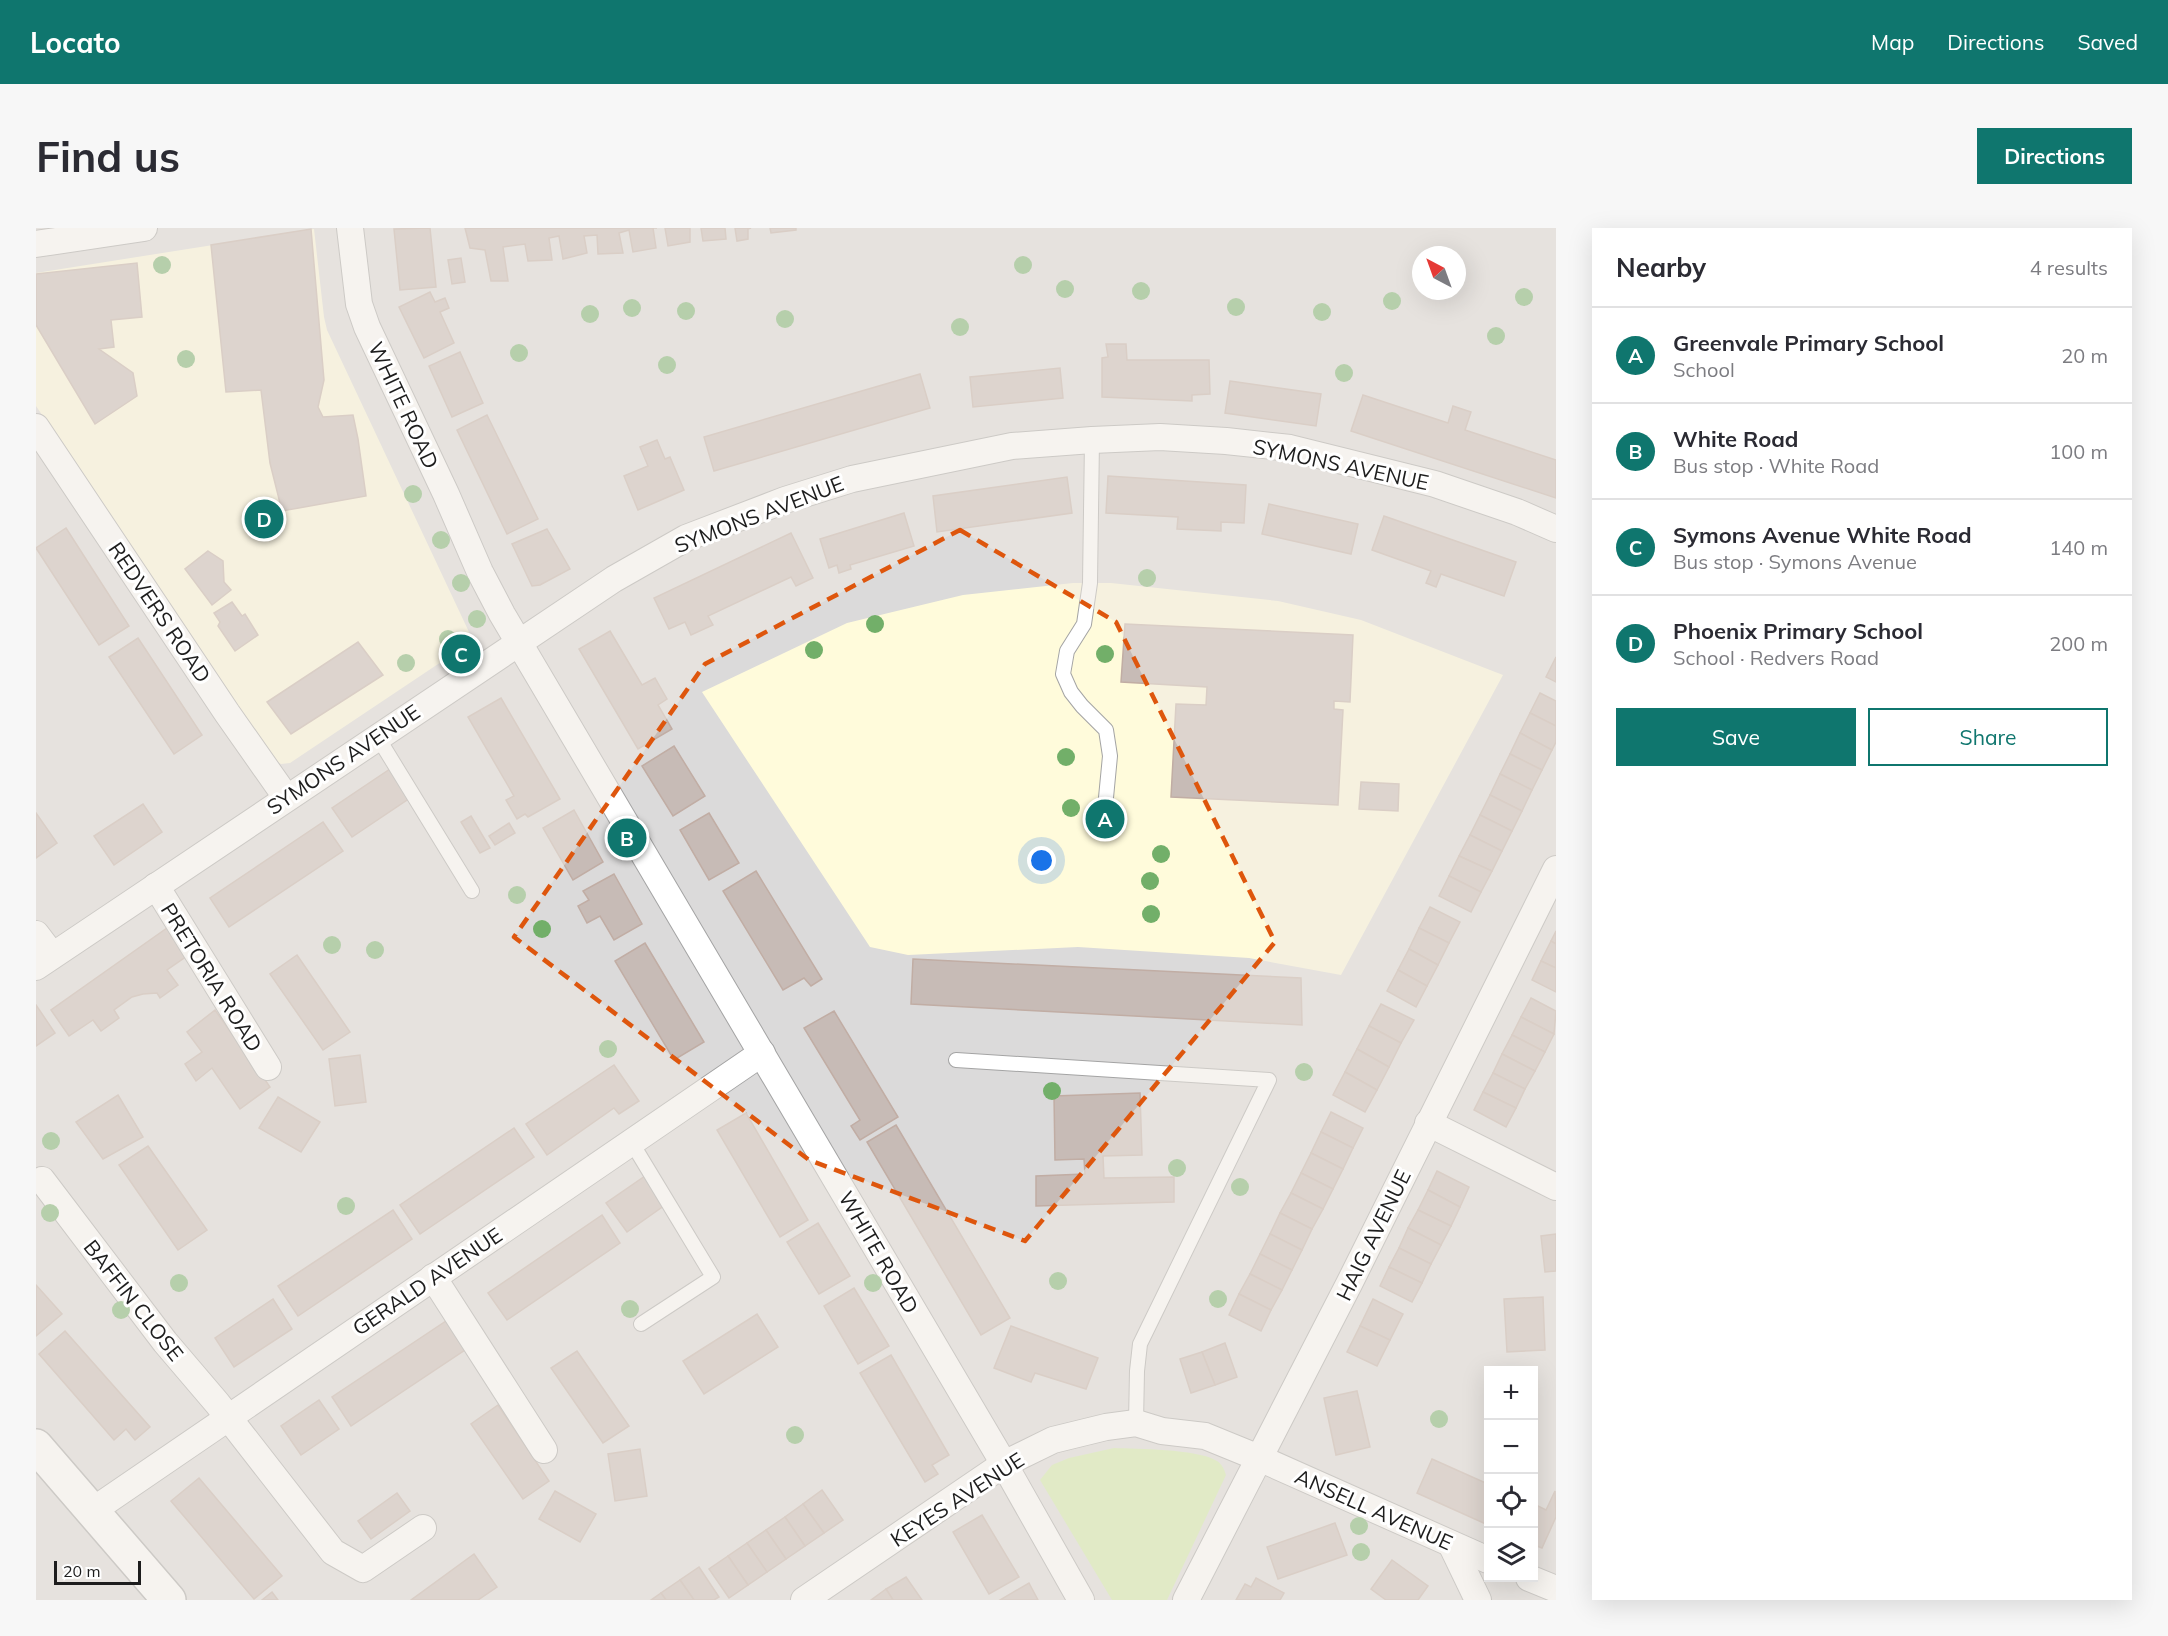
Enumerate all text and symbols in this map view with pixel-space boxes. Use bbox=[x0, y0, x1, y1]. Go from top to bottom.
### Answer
text: Locato bbox=[30, 25, 121, 60]
text: Map bbox=[1871, 29, 1914, 55]
text: Directions bbox=[1947, 29, 2044, 55]
text: Saved bbox=[2077, 29, 2138, 55]
button: Directions bbox=[1977, 128, 2132, 184]
text: Find us bbox=[36, 130, 180, 183]
north arrow bbox=[1412, 246, 1466, 300]
text: Nearby bbox=[1616, 251, 1706, 284]
text: 4 results bbox=[2030, 255, 2108, 280]
text: Greenvale Primary School bbox=[1673, 329, 1944, 357]
street label: WHITE ROAD bbox=[363, 337, 445, 473]
text: A bbox=[1628, 343, 1643, 368]
text: 20 m bbox=[2061, 343, 2108, 368]
text: School bbox=[1673, 357, 1735, 382]
text: White Road bbox=[1673, 425, 1798, 453]
street label: SYMONS AVENUE bbox=[1251, 433, 1431, 495]
text: B bbox=[1629, 439, 1642, 464]
text: 100 m bbox=[2049, 439, 2108, 464]
text: Bus stop · White Road bbox=[1673, 453, 1879, 478]
street label: SYMONS AVENUE bbox=[671, 470, 847, 558]
pin: D bbox=[244, 496, 284, 542]
text: Symons Avenue White Road bbox=[1673, 521, 1972, 549]
text: C bbox=[1629, 535, 1642, 560]
text: 140 m bbox=[2049, 535, 2108, 560]
street label: REDVERS ROAD bbox=[103, 537, 217, 687]
text: Bus stop · Symons Avenue bbox=[1673, 549, 1917, 574]
text: Phoenix Primary School bbox=[1673, 617, 1923, 645]
text: D bbox=[1628, 631, 1643, 656]
text: 200 m bbox=[2049, 631, 2108, 656]
pin: C bbox=[442, 632, 480, 676]
text: School · Redvers Road bbox=[1673, 645, 1879, 670]
street label: SYMONS AVENUE bbox=[262, 698, 424, 820]
button: Save bbox=[1616, 708, 1856, 766]
button: Share bbox=[1868, 708, 2108, 766]
pin: A bbox=[1086, 796, 1124, 842]
pin: B bbox=[608, 816, 646, 860]
your location bbox=[1027, 846, 1056, 875]
street label: PRETORIA ROAD bbox=[156, 898, 268, 1056]
street label: HAIG AVENUE bbox=[1330, 1165, 1416, 1305]
street label: WHITE ROAD bbox=[834, 1186, 924, 1318]
street label: GERALD AVENUE bbox=[347, 1221, 507, 1341]
street label: BAFFIN CLOSE bbox=[79, 1234, 189, 1366]
map controls bbox=[1484, 1366, 1538, 1582]
button: + bbox=[1484, 1366, 1538, 1420]
button: − bbox=[1484, 1420, 1538, 1474]
street label: KEYES AVENUE bbox=[885, 1446, 1029, 1552]
street label: ANSELL AVENUE bbox=[1291, 1463, 1457, 1555]
button: locate bbox=[1484, 1474, 1538, 1528]
button: layers bbox=[1484, 1528, 1538, 1582]
scale bar bbox=[54, 1558, 141, 1586]
text: 20 m bbox=[63, 1561, 100, 1581]

